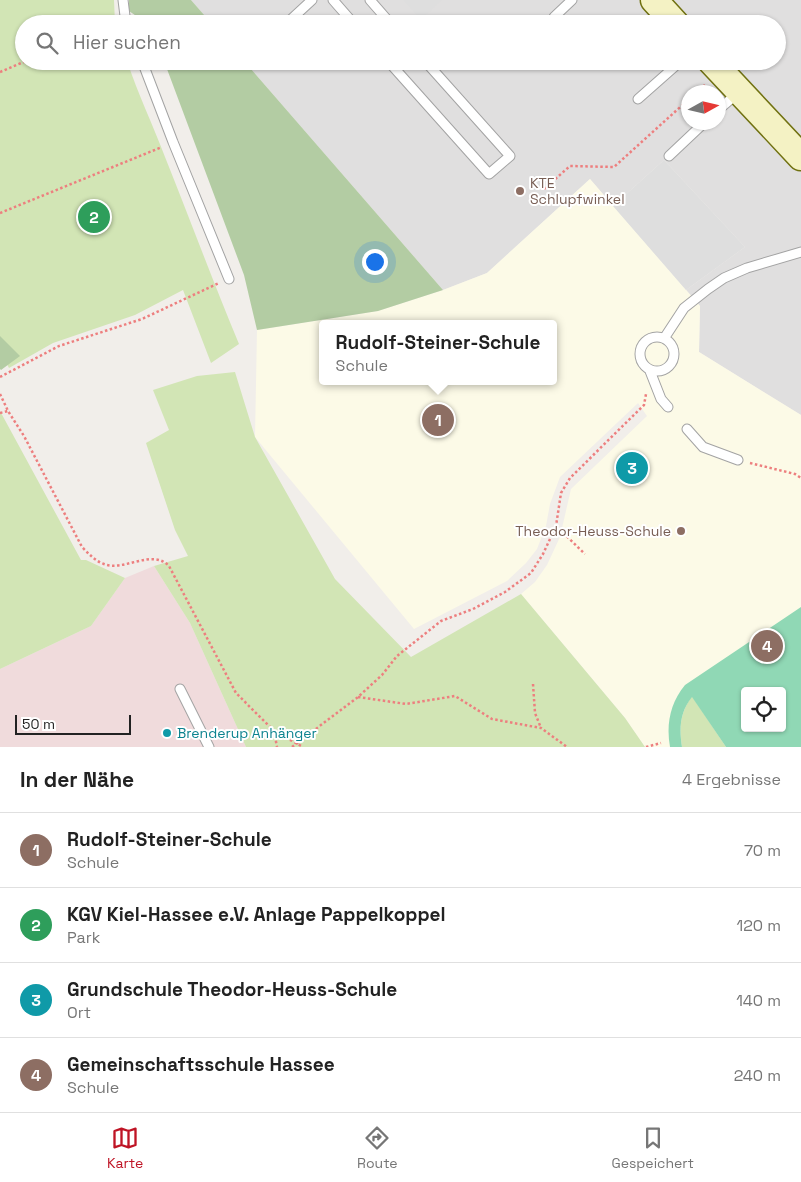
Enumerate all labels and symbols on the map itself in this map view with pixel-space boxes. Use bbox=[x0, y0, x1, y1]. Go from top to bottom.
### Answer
north arrow bbox=[681, 85, 726, 130]
place label: KTE Schlupfwinkel bbox=[530, 174, 625, 208]
marker: KTE Schlupfwinkel bbox=[514, 185, 526, 197]
pin: 2 bbox=[78, 198, 110, 236]
your location bbox=[362, 249, 388, 275]
pin: 1 bbox=[422, 401, 454, 439]
pin: 3 bbox=[616, 449, 648, 487]
place label: Theodor-Heuss-Schule bbox=[515, 522, 671, 540]
marker: Theodor-Heuss-Schule bbox=[675, 525, 687, 537]
pin: 4 bbox=[751, 627, 783, 665]
scale bar bbox=[15, 712, 131, 735]
place label: Brenderup Anhänger bbox=[177, 724, 317, 742]
marker: Brenderup Anhänger bbox=[161, 727, 173, 739]

